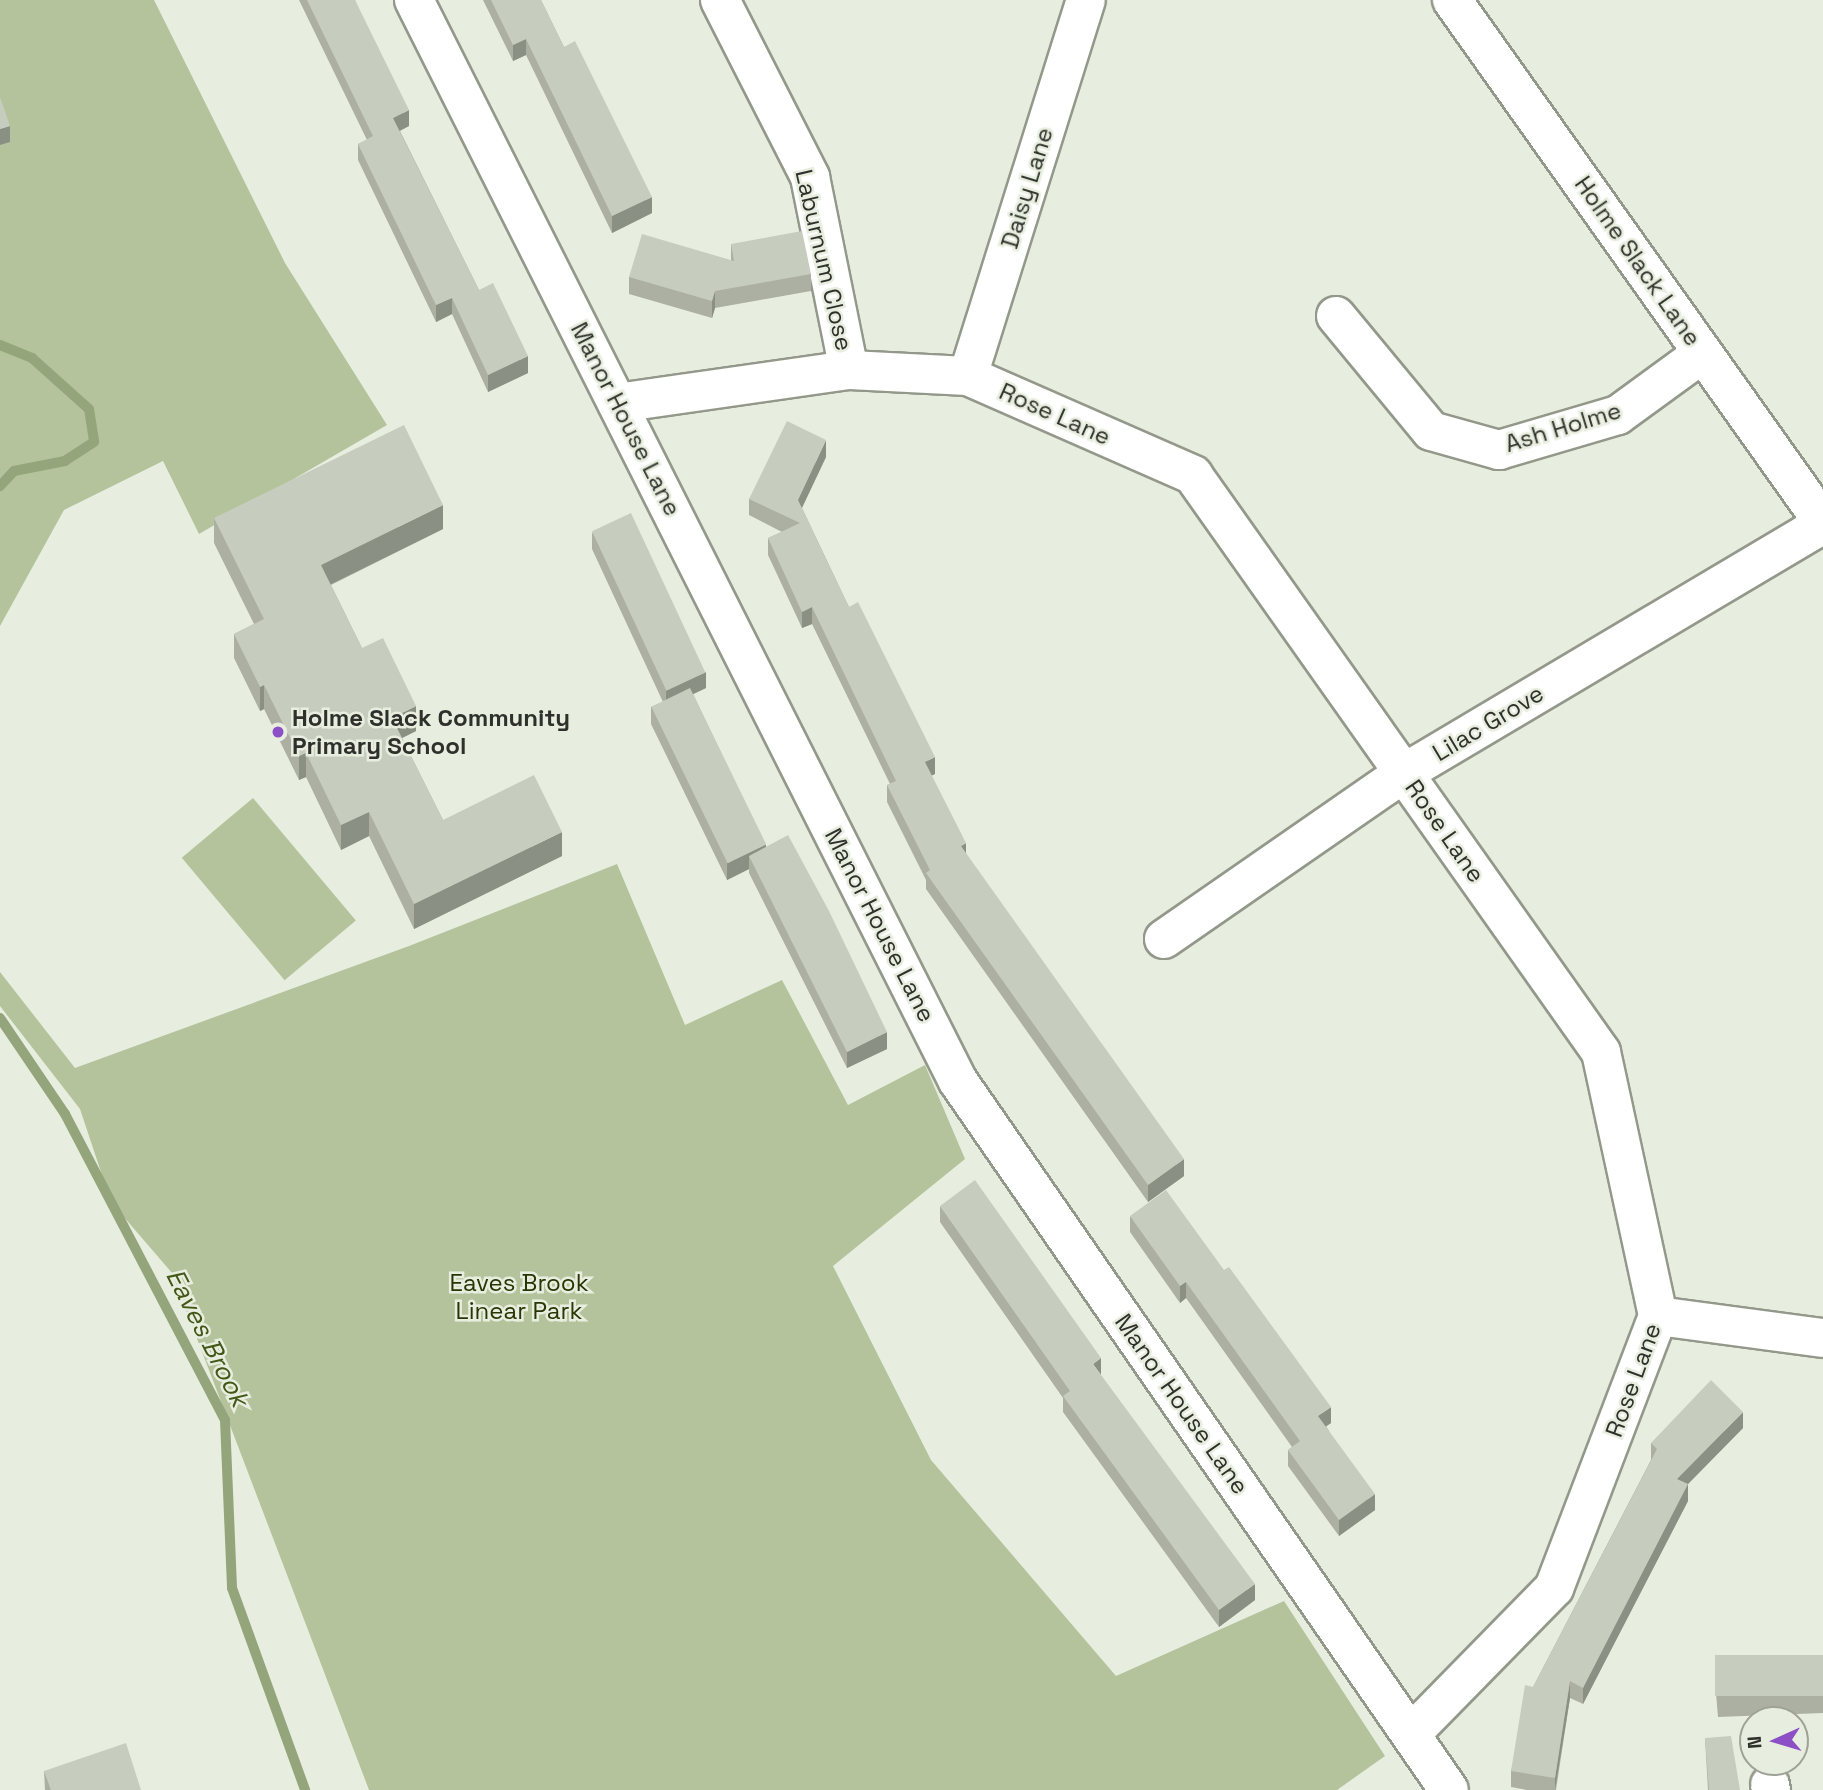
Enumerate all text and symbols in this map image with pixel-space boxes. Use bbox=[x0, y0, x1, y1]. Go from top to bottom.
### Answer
street label: Daisy Lane bbox=[995, 124, 1059, 252]
street label: Laburnum Close bbox=[789, 167, 859, 353]
street label: Holme Slack Lane bbox=[1569, 170, 1707, 352]
street label: Manor House Lane bbox=[565, 317, 687, 521]
street label: Rose Lane bbox=[995, 377, 1115, 451]
street label: Ash Holme bbox=[1501, 396, 1625, 458]
street label: Lilac Grove bbox=[1427, 679, 1549, 767]
place label: Holme Slack Community Primary School bbox=[292, 704, 570, 760]
marker: Holme Slack Community Primary School bbox=[270, 724, 286, 740]
street label: Rose Lane bbox=[1399, 774, 1491, 888]
street label: Manor House Lane bbox=[819, 823, 941, 1027]
water label: Eaves Brook bbox=[159, 1264, 255, 1412]
park label: Eaves Brook Linear Park bbox=[449, 1269, 589, 1325]
street label: Manor House Lane bbox=[1109, 1308, 1255, 1500]
street label: Rose Lane bbox=[1599, 1319, 1667, 1441]
north arrow bbox=[1739, 1706, 1809, 1776]
text: N bbox=[1742, 1735, 1767, 1750]

